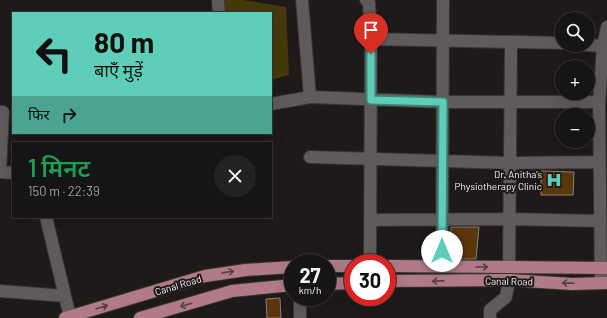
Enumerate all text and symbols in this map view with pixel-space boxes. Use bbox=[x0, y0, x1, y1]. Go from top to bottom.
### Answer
map controls bbox=[555, 12, 595, 148]
button: search bbox=[555, 12, 595, 52]
pin bbox=[354, 13, 388, 54]
icon: arrive bbox=[360, 19, 382, 41]
text: 80 m bbox=[94, 25, 154, 59]
icon: left bbox=[28, 28, 80, 80]
text: बाएँ मुड़ें bbox=[94, 59, 143, 81]
button: + bbox=[555, 60, 595, 100]
icon: right bbox=[58, 104, 80, 126]
text: फिर bbox=[28, 105, 50, 123]
button: − bbox=[555, 108, 595, 148]
text: 1 मिनट bbox=[28, 153, 90, 182]
button: close bbox=[214, 155, 256, 197]
place label: Dr. Anitha's Physiotherapy Clinic bbox=[455, 168, 542, 192]
hospital icon: Dr. Anitha's Physiotherapy Clinic bbox=[545, 171, 563, 189]
text: 150 m · 22:39 bbox=[28, 183, 100, 199]
position arrow bbox=[421, 230, 463, 272]
speed limit sign: 30 bbox=[344, 254, 396, 306]
text: 27 bbox=[299, 263, 321, 287]
one-way arrow bbox=[475, 263, 488, 271]
one-way arrow bbox=[221, 268, 234, 276]
street label: Canal Road bbox=[153, 272, 203, 298]
street label: Canal Road bbox=[485, 275, 533, 287]
one-way arrow bbox=[432, 277, 445, 285]
one-way arrow bbox=[562, 280, 575, 287]
text: km/h bbox=[299, 284, 321, 296]
one-way arrow bbox=[180, 301, 193, 309]
one-way arrow bbox=[96, 303, 109, 310]

